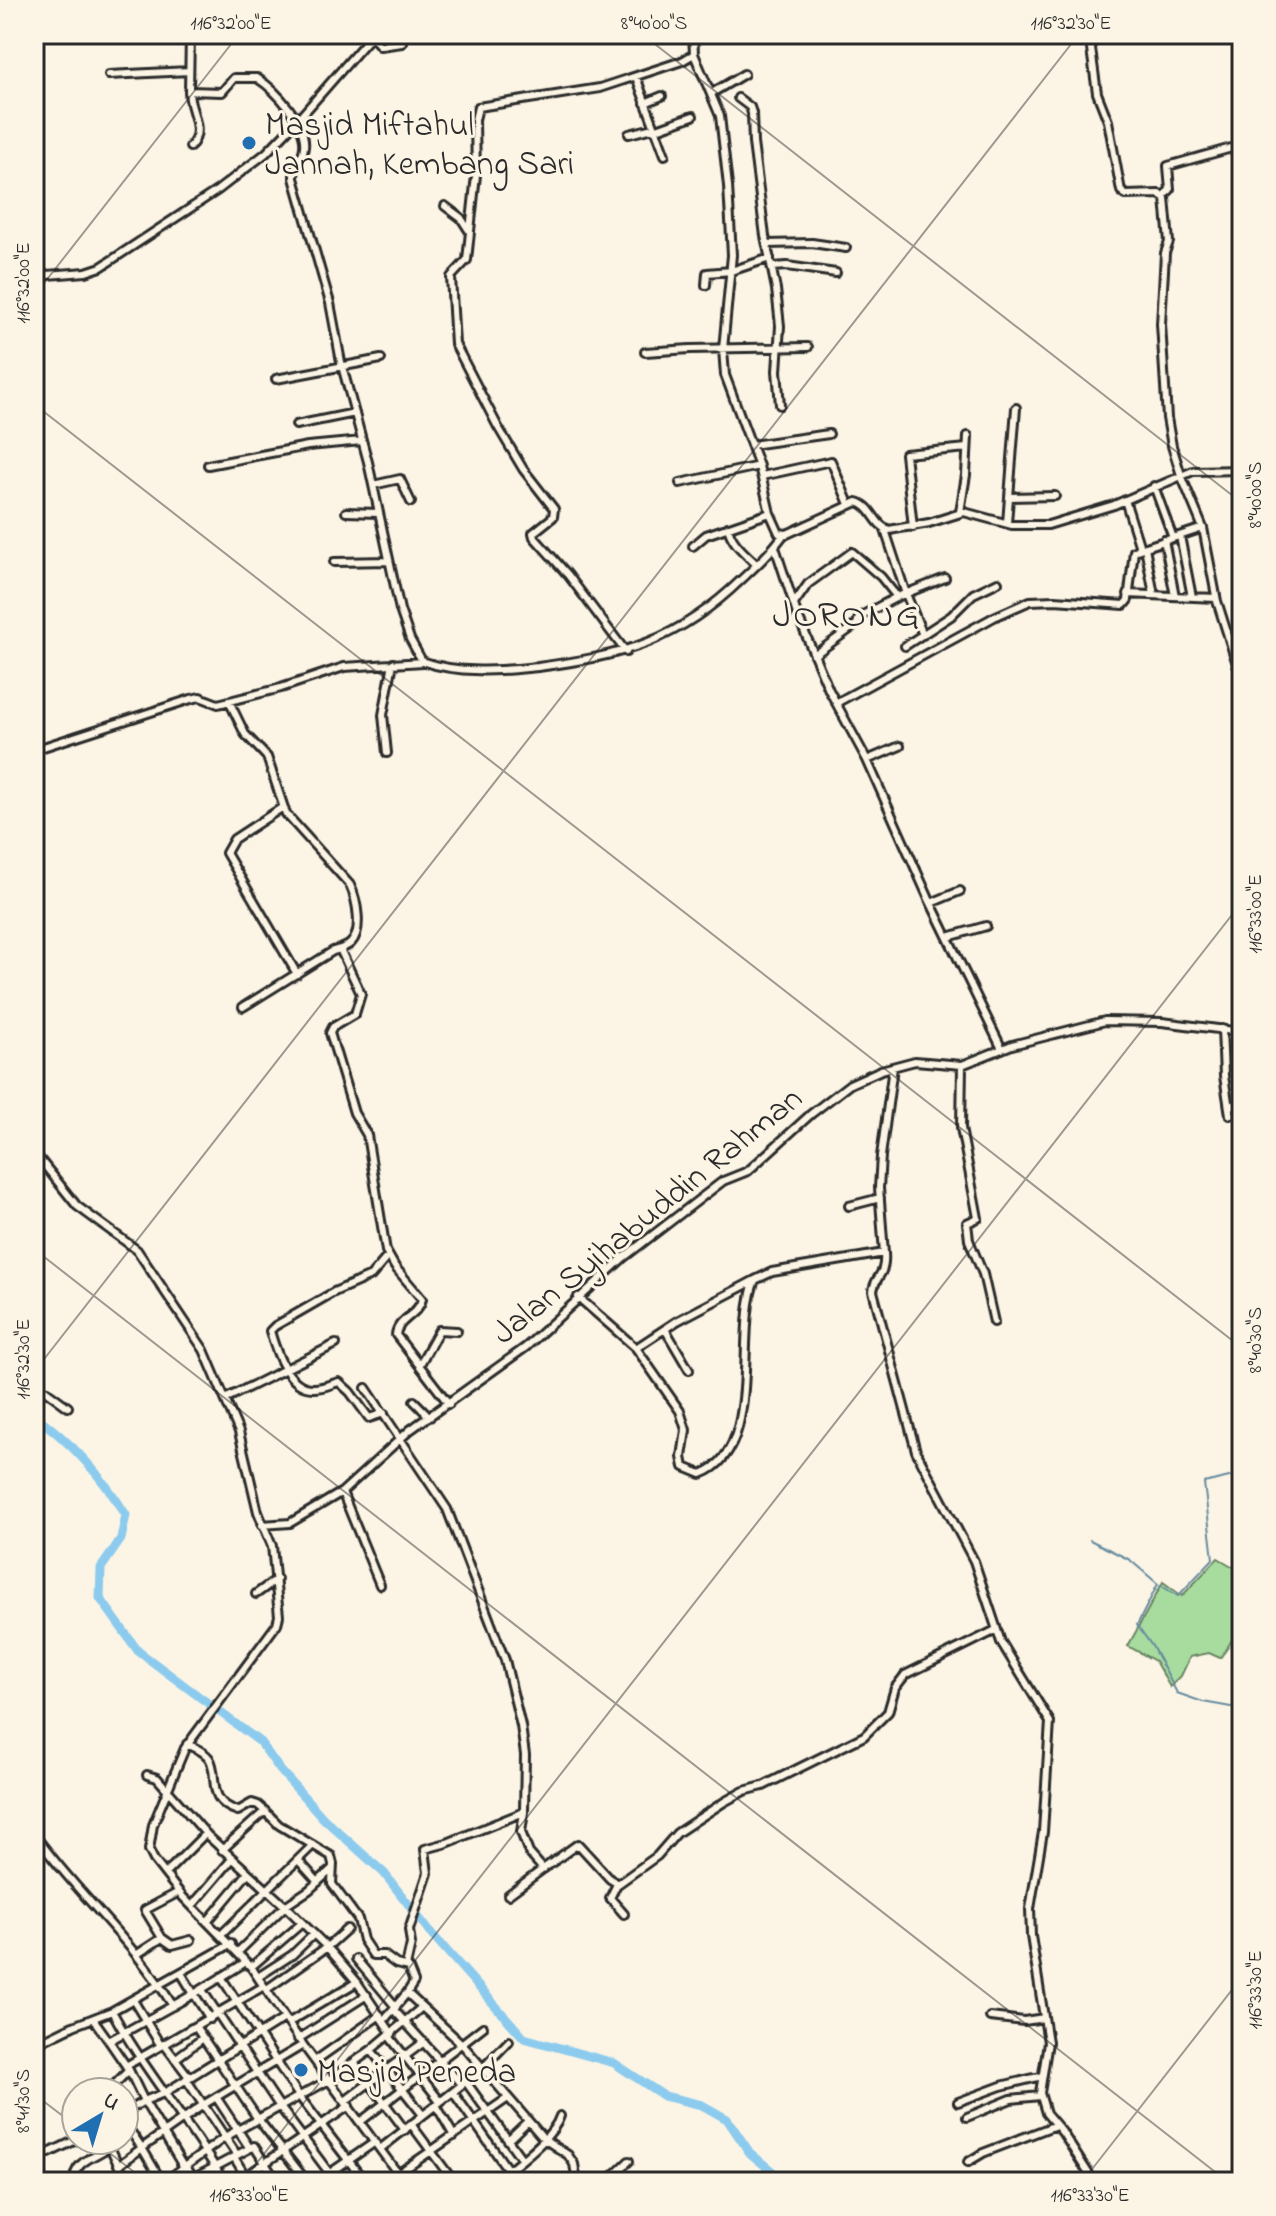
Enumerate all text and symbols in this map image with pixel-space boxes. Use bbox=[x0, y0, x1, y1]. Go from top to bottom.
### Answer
text: 116°32'00"E bbox=[190, 10, 272, 39]
text: 8°40'00"S bbox=[621, 10, 687, 39]
text: 116°32'30"E bbox=[1031, 10, 1111, 39]
place label: Masjid Miftahul Jannah, Kembang Sari bbox=[265, 102, 574, 191]
marker: Masjid Miftahul Jannah, Kembang Sari bbox=[240, 134, 258, 152]
text: 116°32'00"E bbox=[10, 242, 39, 324]
text: 8°40'00"S bbox=[1242, 462, 1271, 528]
district label: JORONG bbox=[772, 589, 922, 645]
text: 116°33'00"E bbox=[1242, 874, 1271, 954]
street label: Jalan Syihabuddin Rahman bbox=[482, 1076, 815, 1358]
text: 8°40'30"S bbox=[1242, 1307, 1271, 1373]
text: 116°32'30"E bbox=[10, 1319, 39, 1399]
text: 116°33'30"E bbox=[1242, 1950, 1271, 2030]
place label: Masjid Peneda bbox=[317, 2049, 516, 2099]
marker: Masjid Peneda bbox=[292, 2061, 310, 2079]
text: 8°41'30"S bbox=[10, 2069, 39, 2133]
north arrow bbox=[60, 2076, 140, 2156]
text: U bbox=[95, 2086, 126, 2120]
text: 116°33'00"E bbox=[209, 2182, 289, 2211]
text: 116°33'30"E bbox=[1050, 2182, 1130, 2211]

